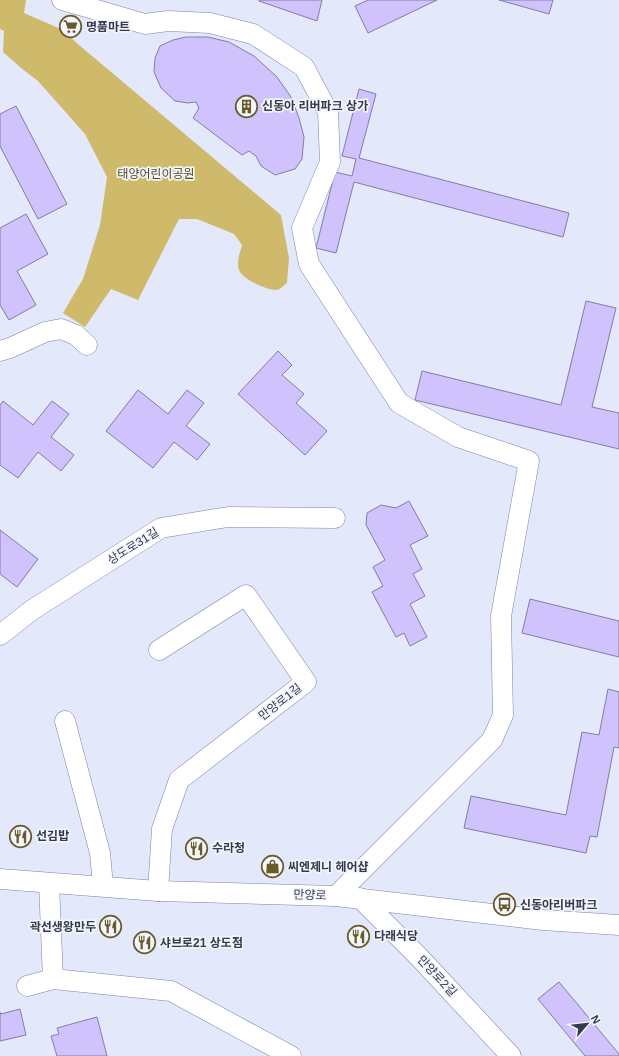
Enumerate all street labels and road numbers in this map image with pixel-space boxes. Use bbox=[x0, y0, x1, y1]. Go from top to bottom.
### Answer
street label: 상도로31길 bbox=[105, 525, 161, 567]
street label: 만양로1길 bbox=[256, 681, 304, 723]
street label: 만양로 bbox=[293, 887, 327, 903]
street label: 만양로2길 bbox=[415, 953, 459, 999]

